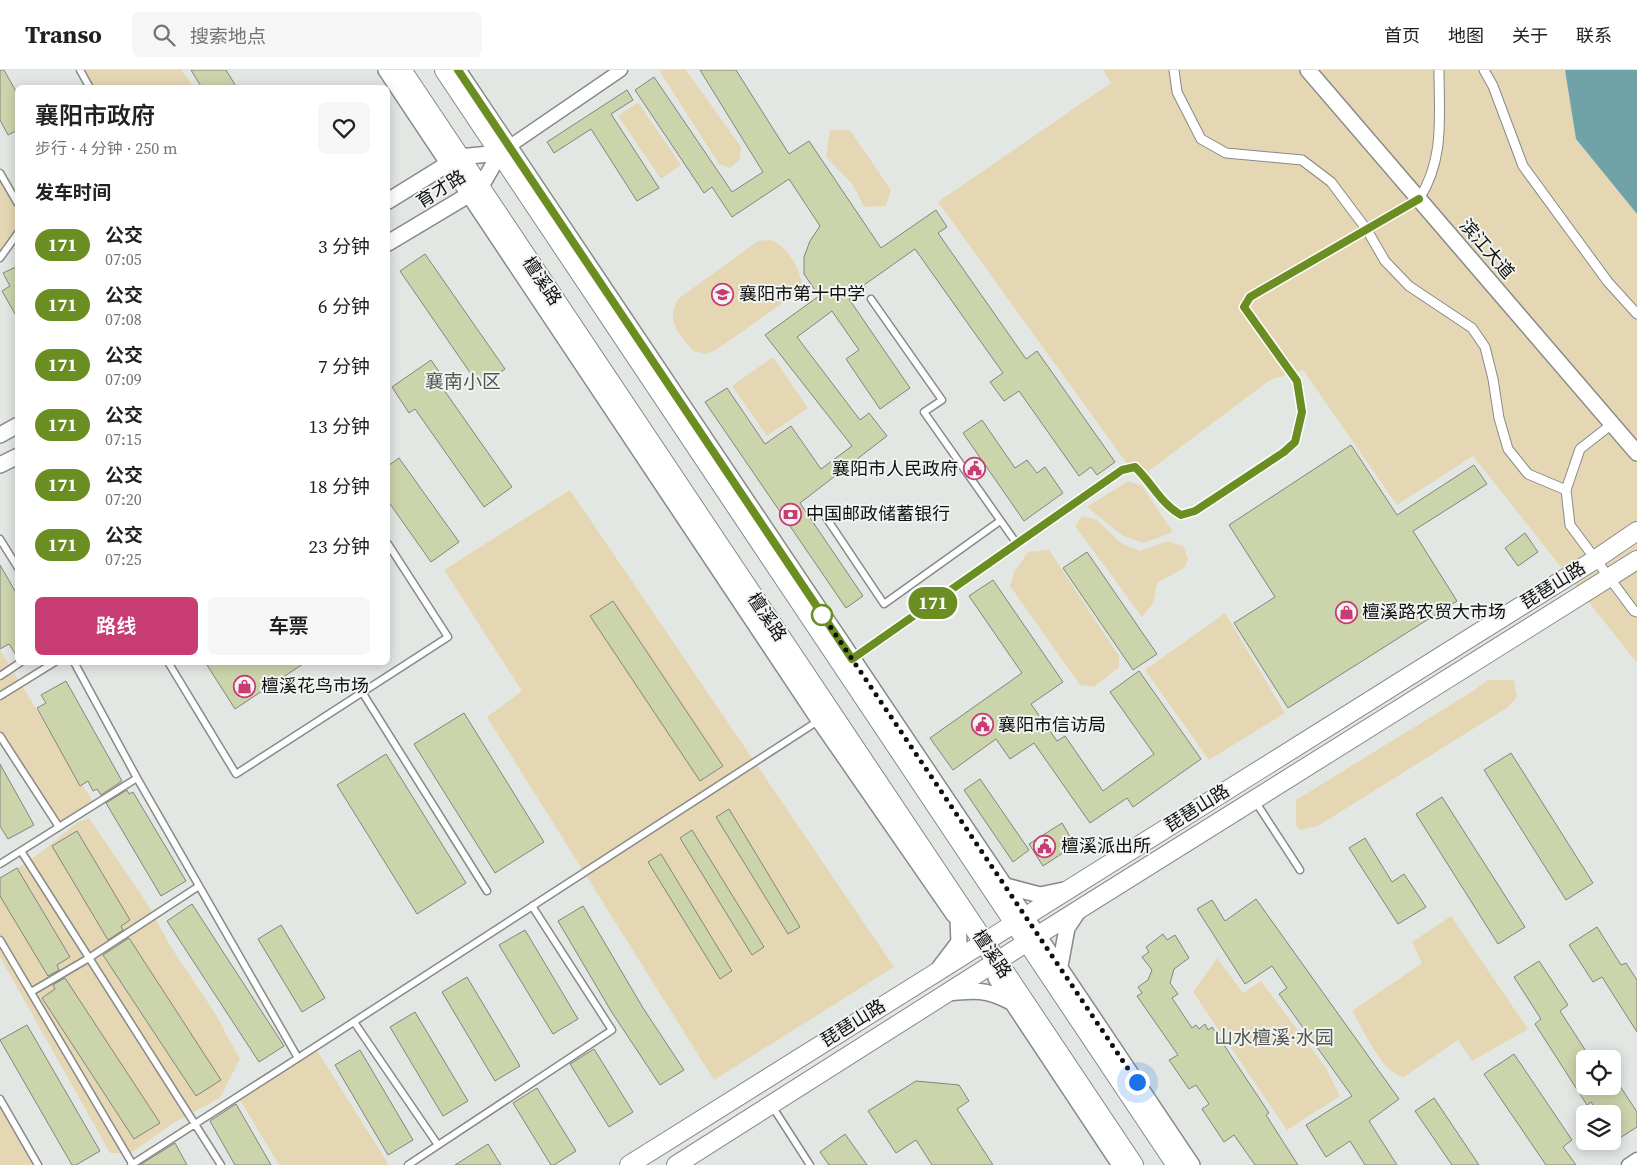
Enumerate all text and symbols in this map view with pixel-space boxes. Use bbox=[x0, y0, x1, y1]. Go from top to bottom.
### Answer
search box bbox=[132, 12, 482, 57]
text: Transo bbox=[25, 18, 102, 51]
icon: search bbox=[150, 21, 178, 49]
text: 搜索地点 bbox=[190, 23, 266, 49]
text: 首页 bbox=[1384, 23, 1420, 48]
text: 地图 bbox=[1448, 23, 1484, 48]
text: 关于 bbox=[1512, 23, 1548, 48]
text: 联系 bbox=[1576, 23, 1612, 48]
text: 襄阳市政府 bbox=[35, 99, 155, 132]
button: heart bbox=[318, 102, 370, 154]
text: 步行 · 4 分钟 · 250 m bbox=[35, 137, 177, 159]
street label: 育才路 bbox=[411, 164, 470, 213]
text: 发车时间 bbox=[35, 179, 111, 205]
street label: 滨江大道 bbox=[1454, 213, 1520, 284]
text: 公交 bbox=[105, 222, 143, 248]
text: 171 bbox=[48, 232, 77, 257]
text: 3 分钟 bbox=[318, 233, 370, 259]
text: 07:05 bbox=[105, 248, 142, 270]
street label: 檀溪路 bbox=[517, 251, 568, 310]
place label: 襄阳市第十中学 bbox=[739, 281, 865, 306]
text: 公交 bbox=[105, 282, 143, 308]
school or university icon: 襄阳市第十中学 bbox=[711, 282, 735, 306]
text: 171 bbox=[48, 292, 77, 317]
text: 6 分钟 bbox=[318, 293, 370, 319]
text: 07:08 bbox=[105, 308, 142, 330]
text: 公交 bbox=[105, 342, 143, 368]
text: 171 bbox=[48, 352, 77, 377]
text: 7 分钟 bbox=[318, 353, 370, 379]
text: 07:09 bbox=[105, 368, 142, 390]
district label: 襄南小区 bbox=[425, 368, 501, 394]
text: 公交 bbox=[105, 402, 143, 428]
text: 171 bbox=[48, 412, 77, 437]
text: 13 分钟 bbox=[309, 413, 370, 439]
text: 07:15 bbox=[105, 428, 142, 450]
place label: 襄阳市人民政府 bbox=[832, 456, 958, 481]
public building icon: 襄阳市人民政府 bbox=[962, 457, 986, 481]
text: 公交 bbox=[105, 462, 143, 488]
text: 171 bbox=[48, 472, 77, 497]
text: 18 分钟 bbox=[309, 473, 370, 499]
text: 07:20 bbox=[105, 488, 142, 510]
place label: 中国邮政储蓄银行 bbox=[806, 501, 950, 526]
bank icon: 中国邮政储蓄银行 bbox=[778, 502, 802, 526]
text: 公交 bbox=[105, 522, 143, 548]
text: 171 bbox=[48, 532, 77, 557]
text: 23 分钟 bbox=[309, 533, 370, 559]
text: 07:25 bbox=[105, 548, 142, 570]
street label: 琵琶山路 bbox=[1516, 555, 1590, 614]
street label: 檀溪路 bbox=[742, 587, 793, 646]
line badge: 171 bbox=[904, 587, 962, 619]
text: 171 bbox=[918, 590, 948, 615]
button: 路线 bbox=[35, 597, 198, 655]
button: 车票 bbox=[208, 597, 370, 655]
place label: 檀溪路农贸大市场 bbox=[1362, 599, 1506, 624]
shop icon: 檀溪路农贸大市场 bbox=[1334, 600, 1358, 624]
unlabelled marker bbox=[811, 604, 833, 626]
place label: 檀溪花鸟市场 bbox=[261, 673, 369, 698]
shop icon: 檀溪花鸟市场 bbox=[233, 674, 257, 698]
place label: 襄阳市信访局 bbox=[998, 712, 1106, 737]
public building icon: 襄阳市信访局 bbox=[970, 713, 994, 737]
street label: 琵琶山路 bbox=[1160, 778, 1234, 837]
place label: 檀溪派出所 bbox=[1061, 833, 1151, 858]
public building icon: 檀溪派出所 bbox=[1033, 834, 1057, 858]
street label: 檀溪路 bbox=[967, 924, 1018, 983]
street label: 琵琶山路 bbox=[816, 993, 890, 1052]
district label: 山水檀溪·水园 bbox=[1214, 1024, 1334, 1050]
map controls bbox=[1576, 1050, 1621, 1150]
button: locate bbox=[1576, 1050, 1621, 1095]
your location bbox=[1125, 1070, 1150, 1095]
button: layers bbox=[1576, 1105, 1621, 1150]

